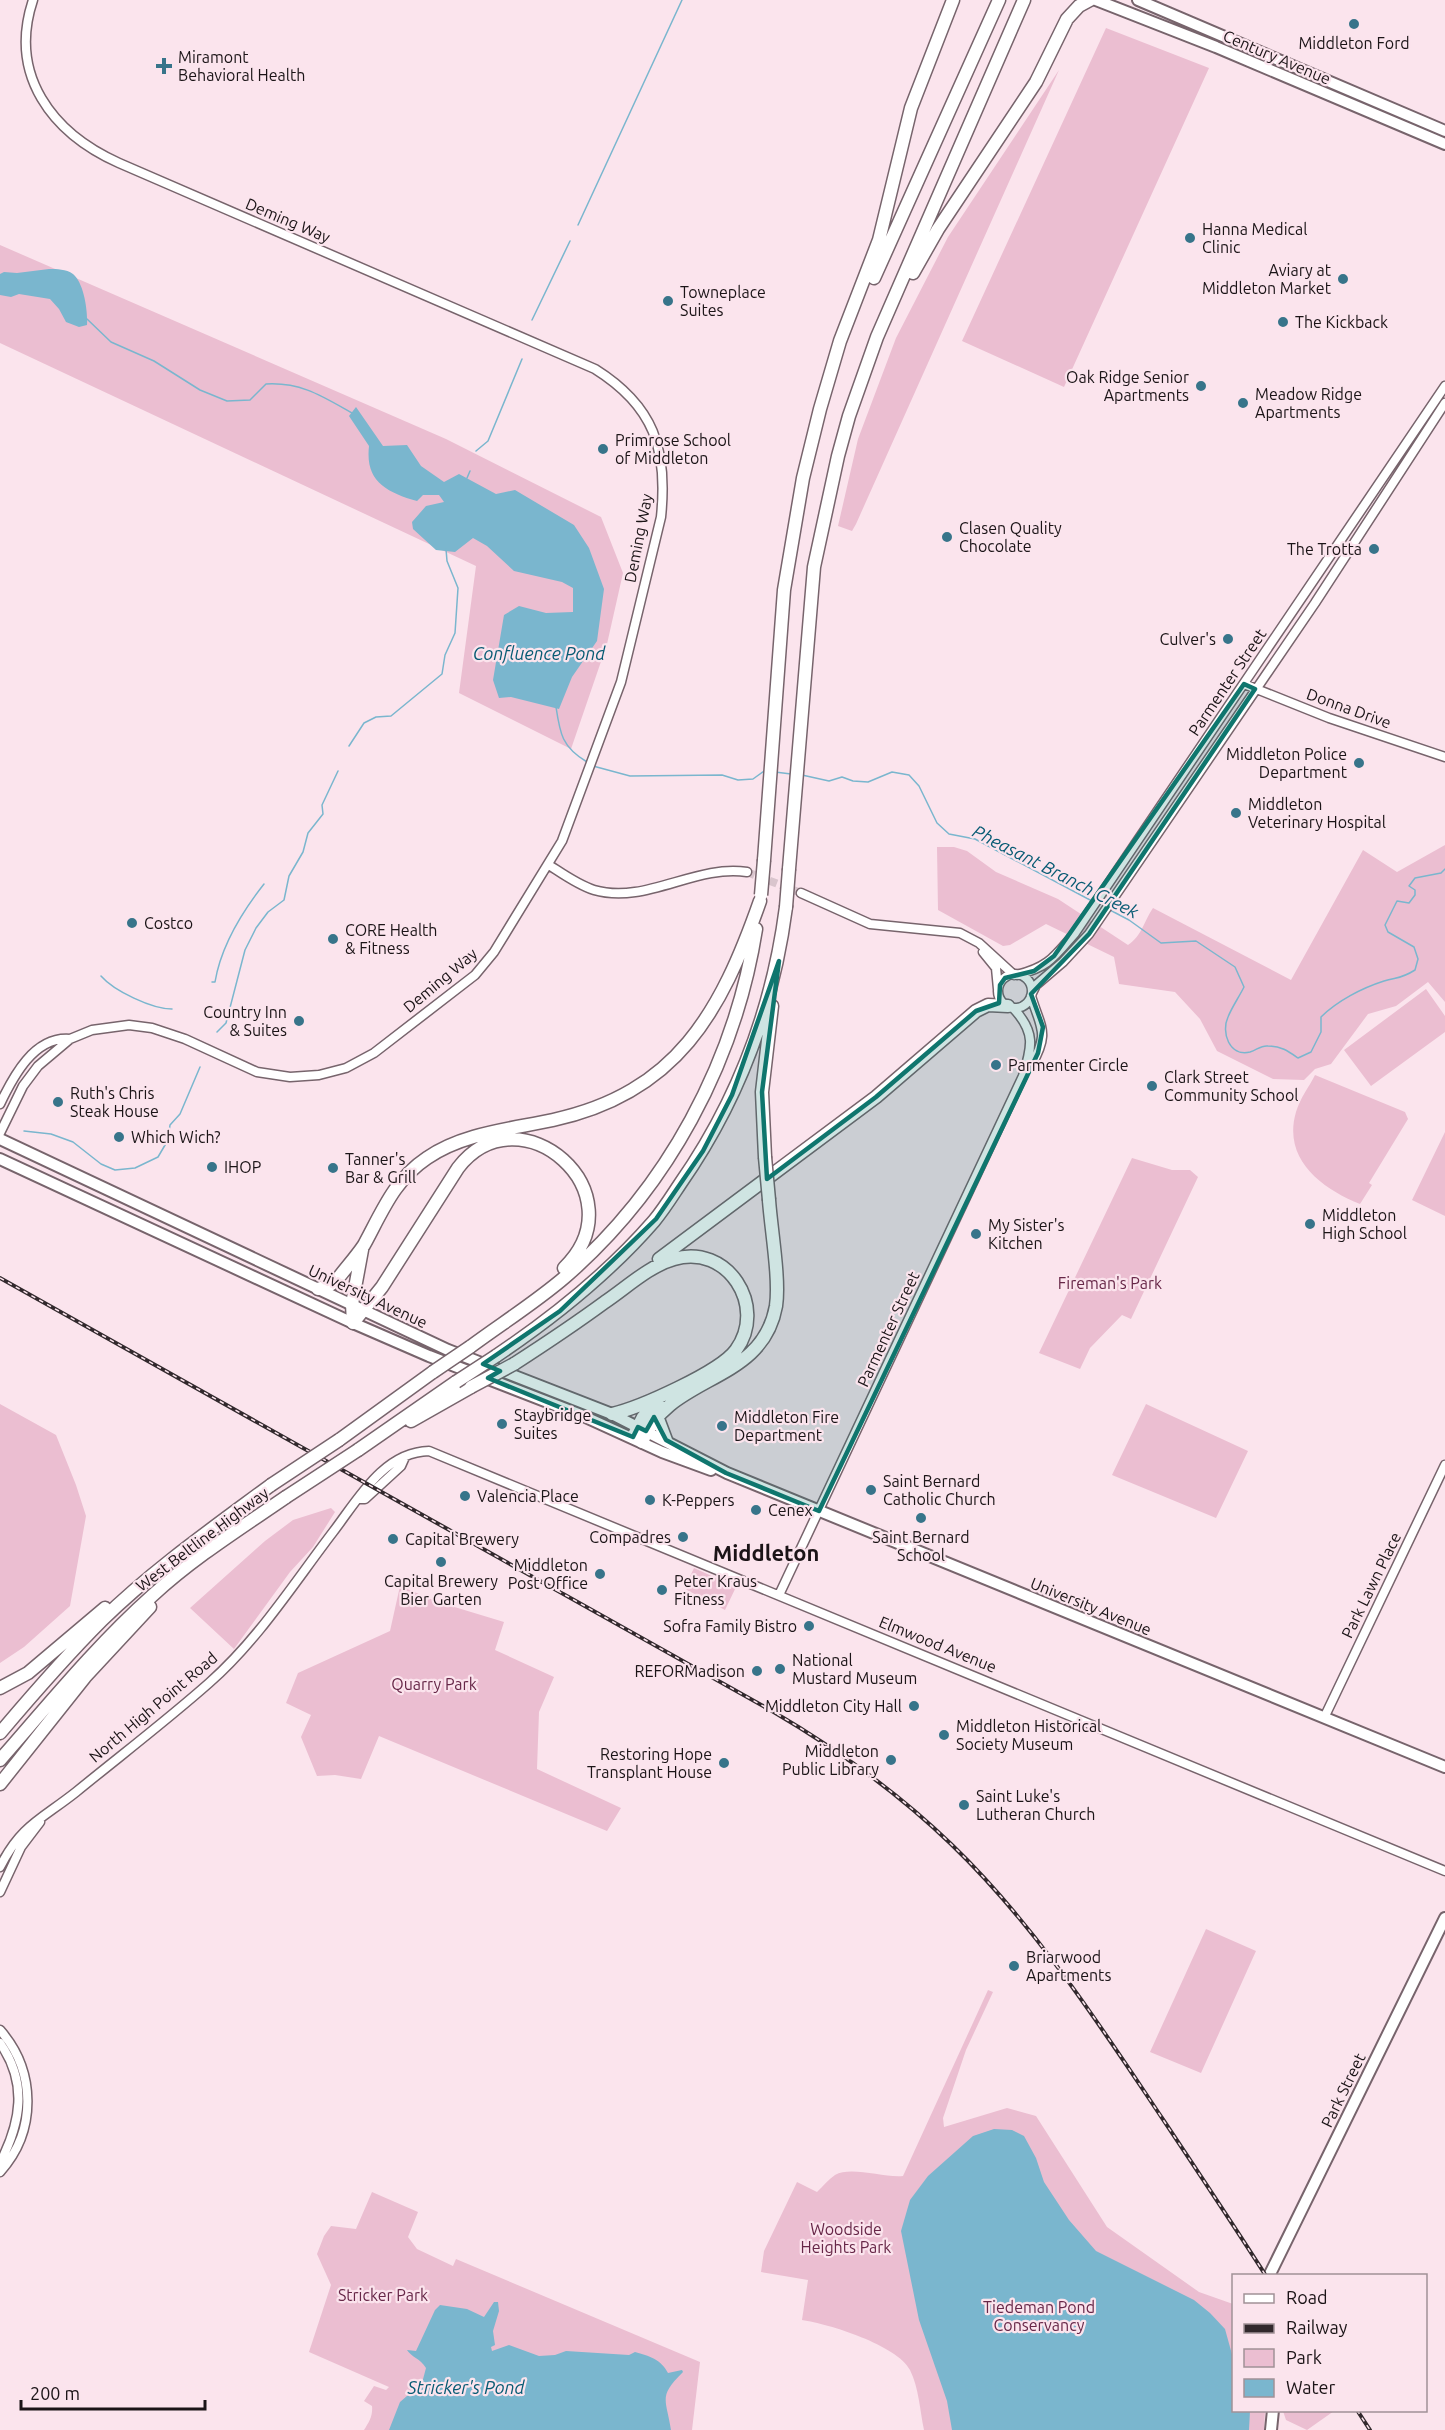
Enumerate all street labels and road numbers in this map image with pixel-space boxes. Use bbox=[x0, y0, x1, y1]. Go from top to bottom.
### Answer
street label: Century Avenue bbox=[1221, 26, 1333, 88]
street label: Deming Way bbox=[243, 194, 333, 246]
street label: Deming Way bbox=[621, 492, 655, 584]
street label: Parmenter Street bbox=[1185, 625, 1270, 739]
street label: Donna Drive bbox=[1304, 684, 1394, 732]
street label: Deming Way bbox=[400, 944, 481, 1016]
street label: University Avenue bbox=[306, 1261, 430, 1331]
street label: Parmenter Street bbox=[853, 1268, 923, 1389]
street label: West Beltline Highway bbox=[132, 1483, 272, 1595]
street label: Park Lawn Place bbox=[1338, 1529, 1404, 1641]
street label: University Avenue bbox=[1028, 1573, 1154, 1639]
street label: Elmwood Avenue bbox=[877, 1612, 999, 1676]
street label: North High Point Road bbox=[85, 1648, 221, 1766]
street label: Park Street bbox=[1317, 2049, 1369, 2130]

